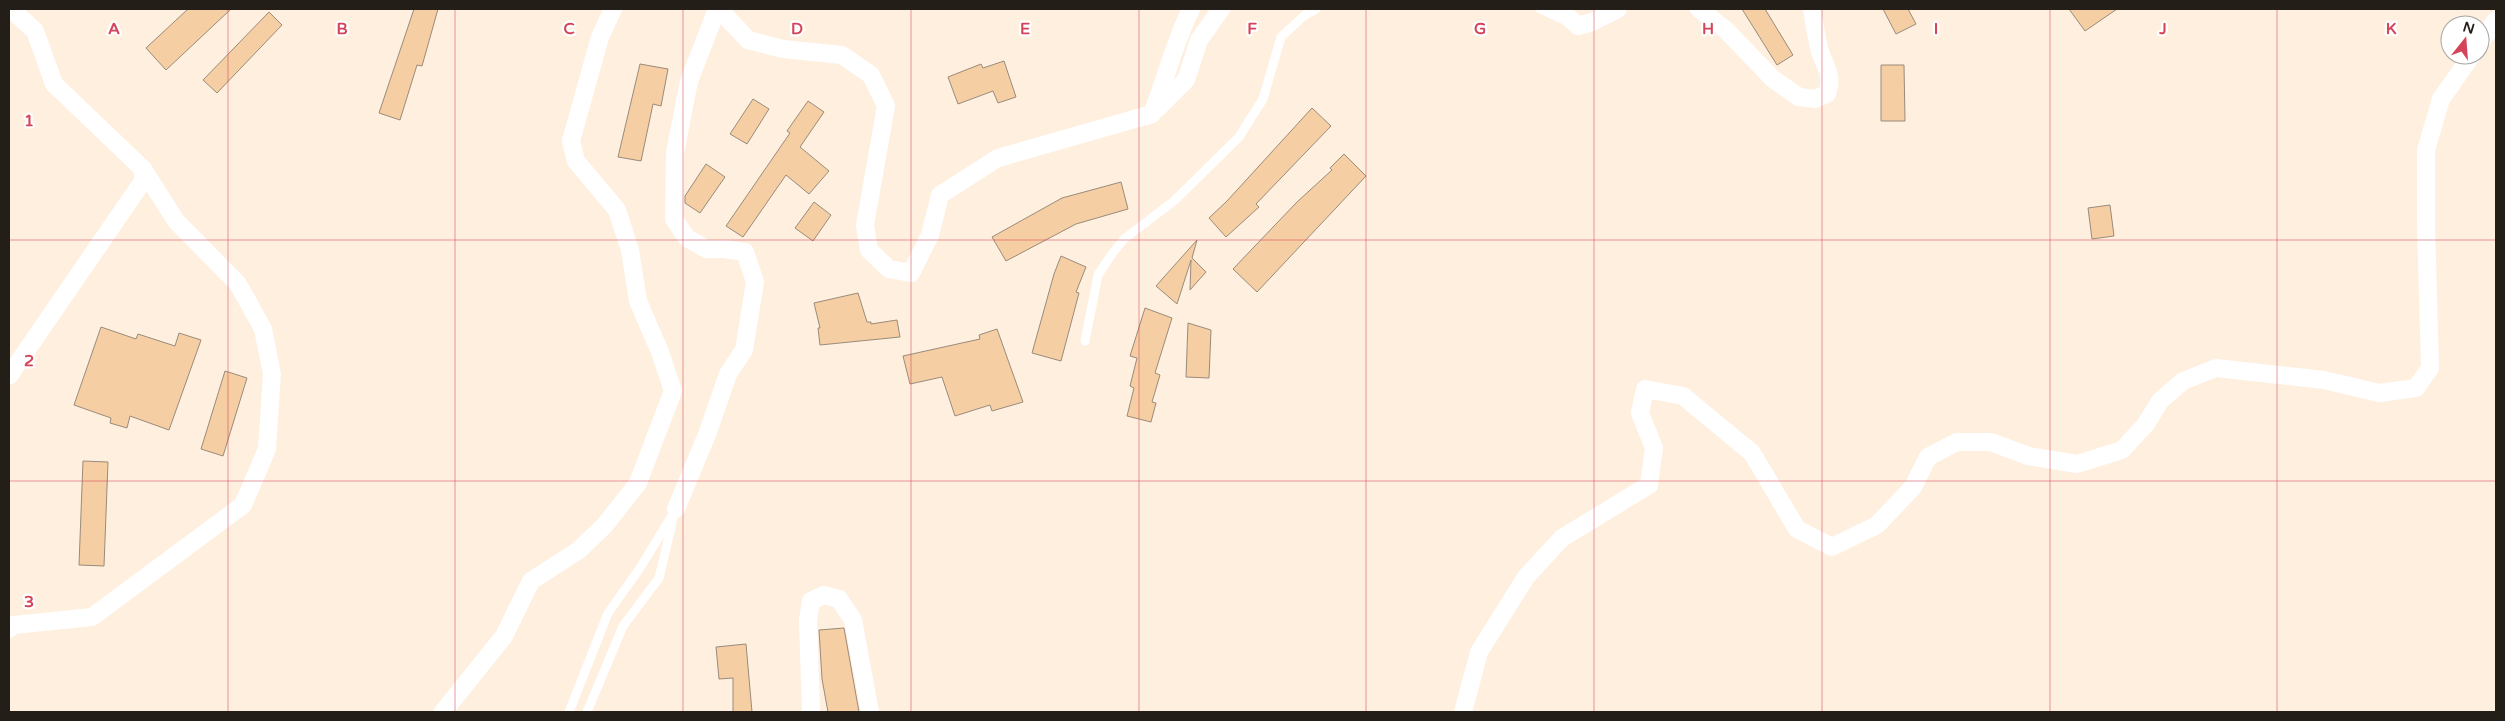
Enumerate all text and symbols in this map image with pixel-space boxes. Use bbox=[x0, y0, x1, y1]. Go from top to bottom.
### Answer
north arrow bbox=[2440, 15, 2490, 65]
text: N bbox=[2461, 18, 2477, 38]
text: A bbox=[108, 19, 120, 39]
text: B bbox=[336, 19, 348, 39]
text: C bbox=[563, 19, 575, 39]
text: D bbox=[791, 19, 803, 39]
text: E bbox=[1020, 19, 1030, 39]
text: F bbox=[1247, 19, 1257, 39]
text: G bbox=[1474, 19, 1486, 39]
text: H bbox=[1702, 19, 1714, 39]
text: I bbox=[1934, 19, 1938, 39]
text: J bbox=[2158, 19, 2167, 39]
text: K bbox=[2386, 19, 2397, 39]
text: 1 bbox=[24, 111, 34, 131]
text: 2 bbox=[24, 351, 34, 371]
text: 3 bbox=[24, 592, 34, 612]

